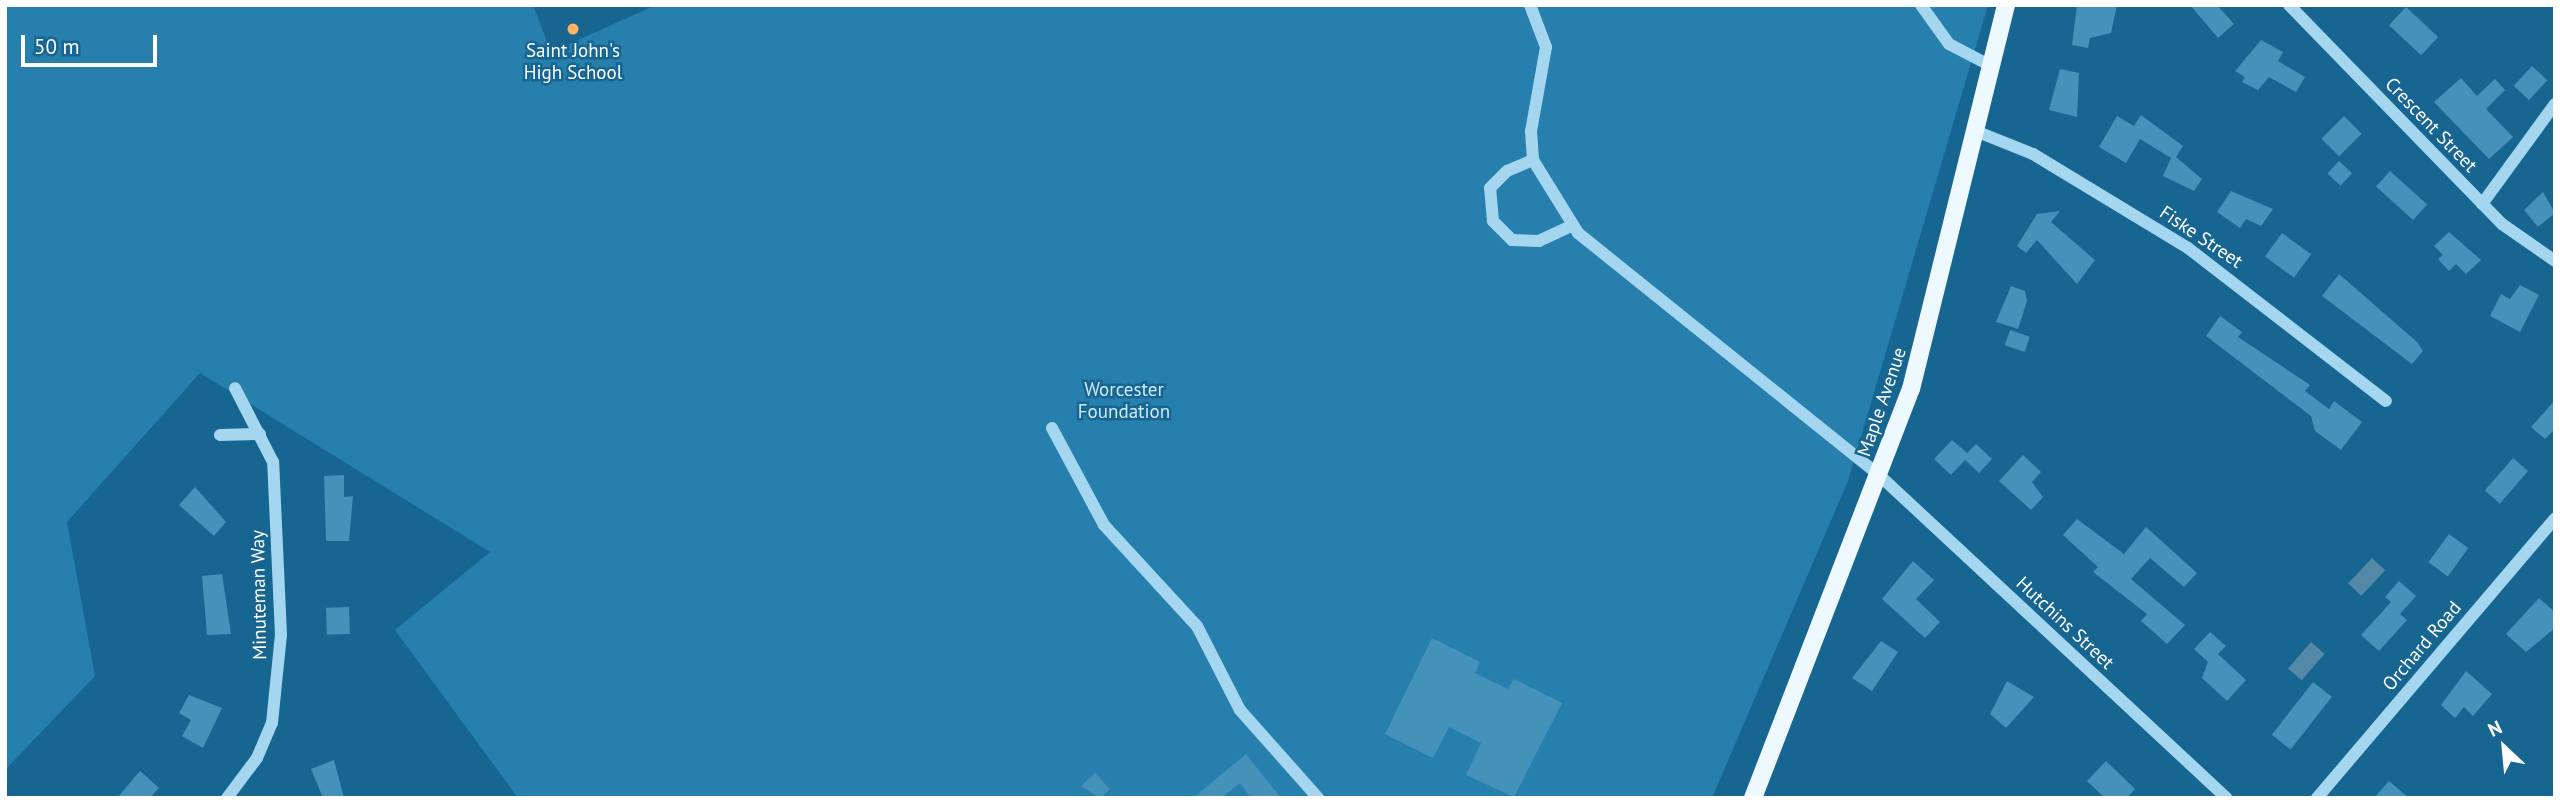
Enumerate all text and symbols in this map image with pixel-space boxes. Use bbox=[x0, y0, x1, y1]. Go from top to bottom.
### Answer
scale bar bbox=[24, 21, 161, 65]
marker: Saint John's High School bbox=[565, 21, 581, 37]
text: 50 m bbox=[34, 33, 80, 60]
place label: Saint John's High School bbox=[524, 40, 622, 84]
street label: Crescent Street bbox=[2380, 73, 2482, 177]
street label: Fiske Street bbox=[2155, 201, 2247, 273]
street label: Maple Avenue bbox=[1853, 344, 1911, 460]
park label: Worcester Foundation bbox=[1078, 379, 1170, 423]
street label: Minuteman Way bbox=[246, 530, 272, 660]
street label: Hutchins Street bbox=[2011, 572, 2119, 674]
street label: Orchard Road bbox=[2378, 597, 2466, 695]
north arrow bbox=[2469, 712, 2539, 782]
text: N bbox=[2484, 715, 2506, 742]

